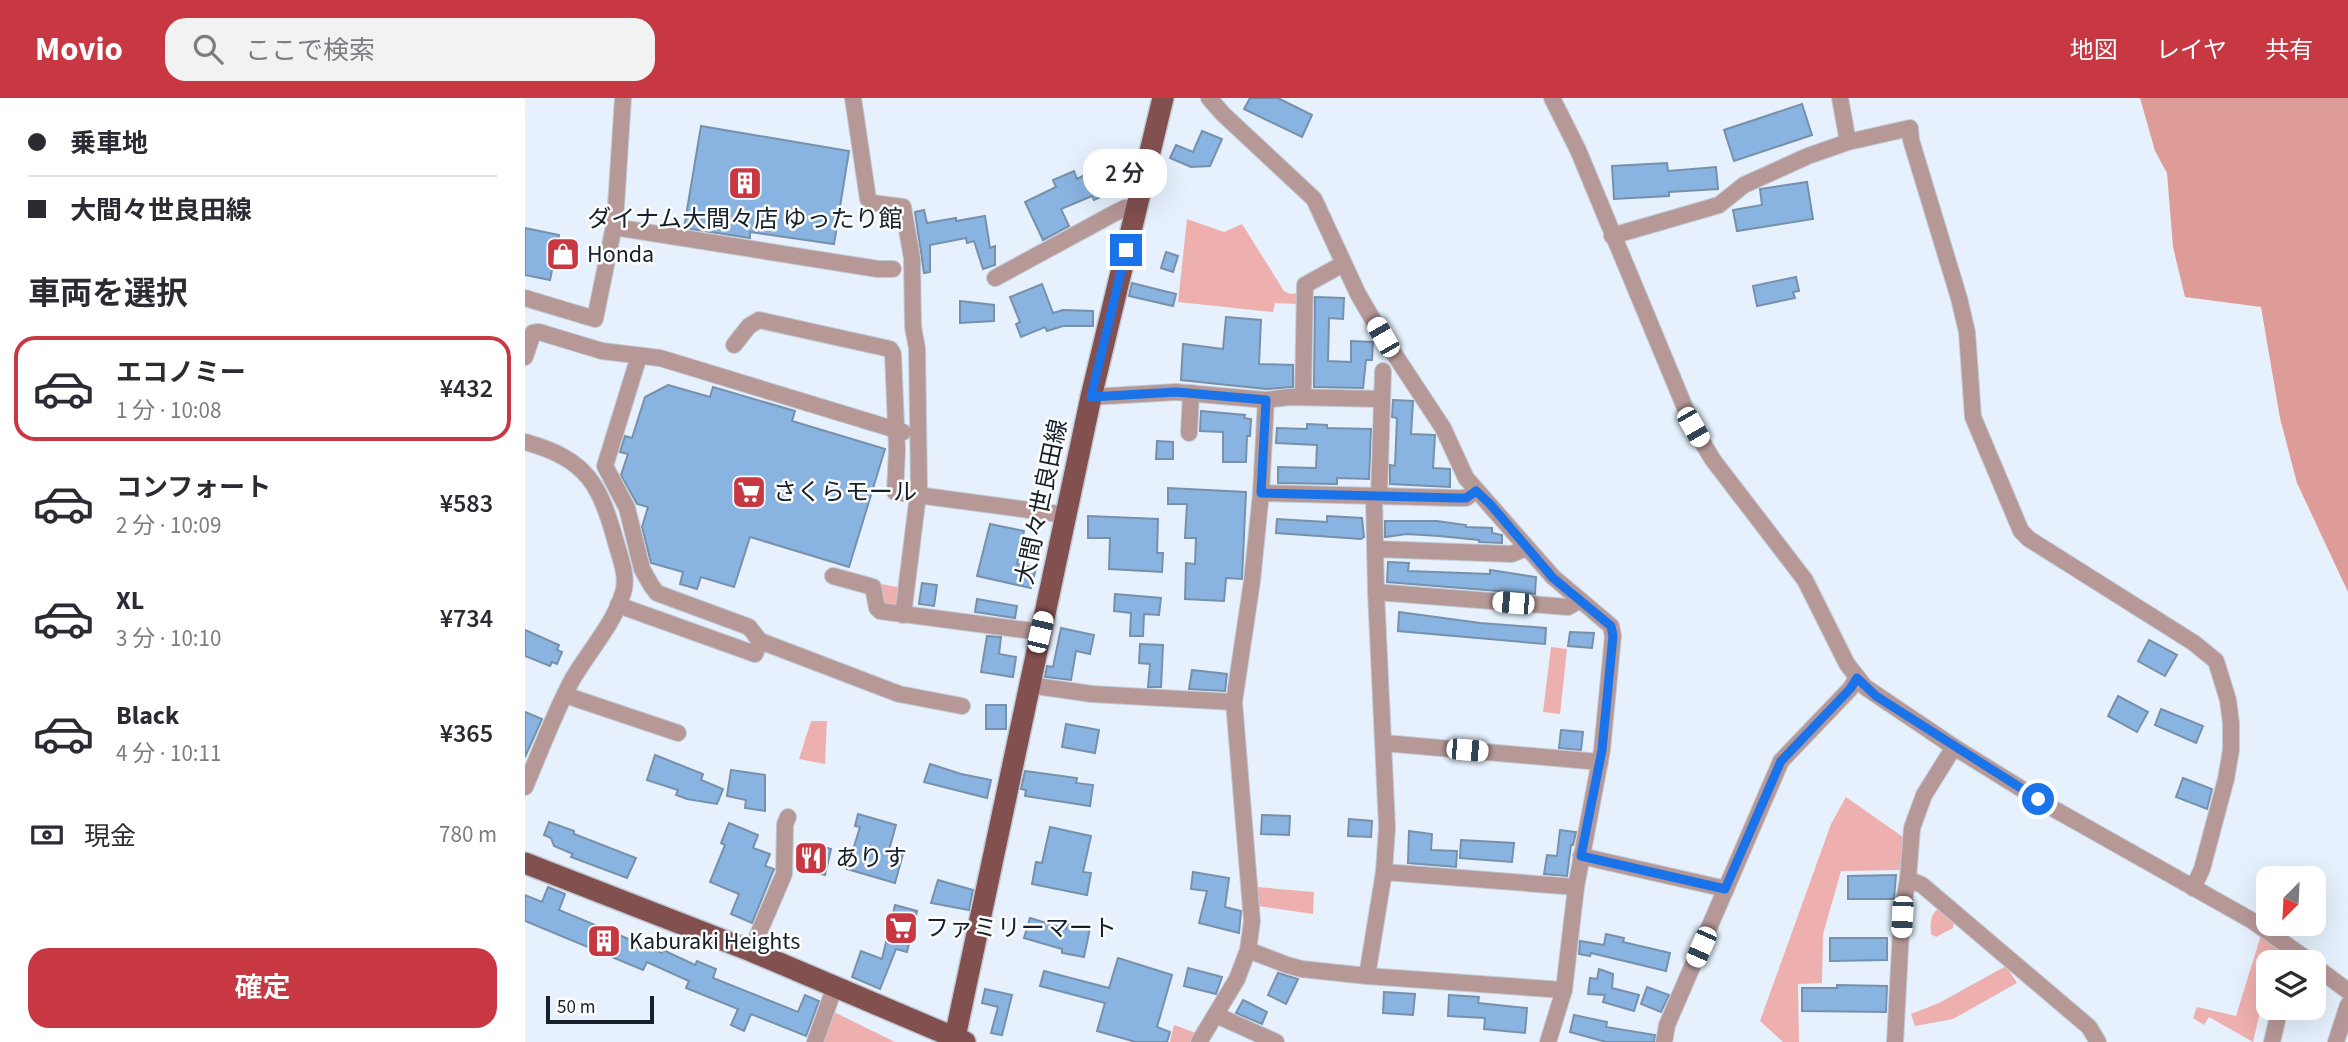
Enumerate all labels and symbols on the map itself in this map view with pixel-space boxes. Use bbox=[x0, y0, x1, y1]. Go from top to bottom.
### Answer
callout: 2 分 bbox=[1084, 149, 1168, 198]
building icon: ダイナム大間々店 ゆったり館 bbox=[726, 164, 764, 202]
place label: ダイナム大間々店 ゆったり館 bbox=[587, 202, 903, 237]
route end bbox=[1110, 234, 1142, 266]
shop icon: Honda bbox=[544, 235, 582, 273]
place label: Honda bbox=[587, 237, 654, 272]
car bbox=[1364, 314, 1403, 360]
car bbox=[1674, 404, 1713, 450]
street label: 大間々世良田線 bbox=[1007, 416, 1077, 588]
supermarket icon: さくらモール bbox=[730, 473, 768, 511]
place label: さくらモール bbox=[773, 475, 917, 510]
car bbox=[1492, 591, 1535, 615]
car bbox=[1026, 609, 1055, 655]
car bbox=[1446, 738, 1489, 762]
route start bbox=[2022, 783, 2054, 815]
restaurant icon: ありす bbox=[792, 839, 830, 877]
place label: ありす bbox=[835, 841, 907, 876]
north arrow bbox=[2256, 866, 2326, 936]
car bbox=[1891, 895, 1914, 939]
supermarket icon: ファミリーマート bbox=[882, 909, 920, 947]
place label: ファミリーマート bbox=[925, 911, 1117, 946]
building icon: Kaburaki Heights bbox=[585, 922, 623, 960]
place label: Kaburaki Heights bbox=[629, 924, 800, 959]
car bbox=[1683, 924, 1720, 970]
scale bar bbox=[546, 993, 655, 1025]

